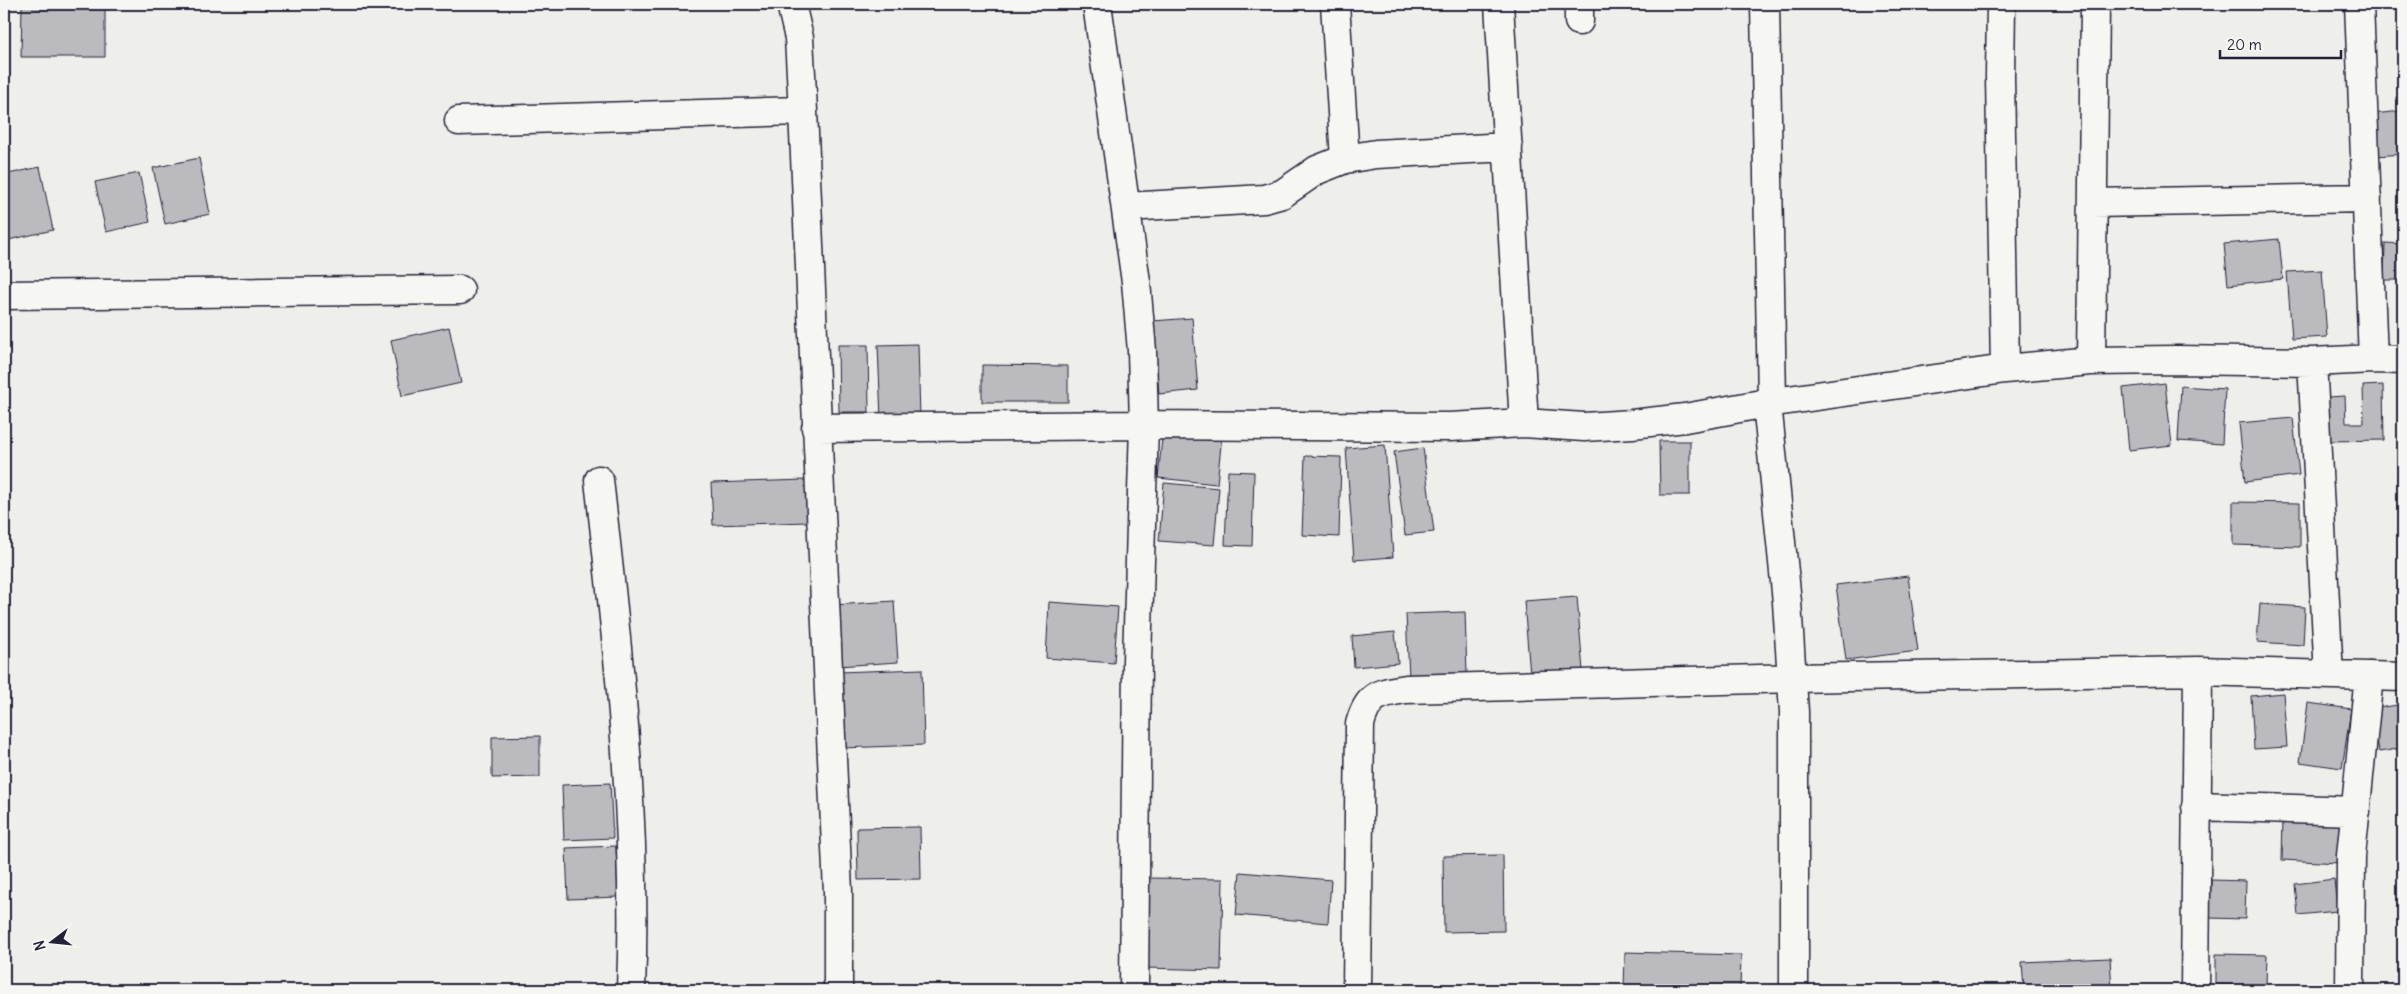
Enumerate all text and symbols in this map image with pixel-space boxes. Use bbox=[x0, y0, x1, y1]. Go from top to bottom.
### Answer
scale bar bbox=[2220, 28, 2341, 60]
text: 20 m bbox=[2227, 35, 2262, 54]
north arrow bbox=[28, 916, 78, 966]
text: N bbox=[30, 938, 49, 953]

